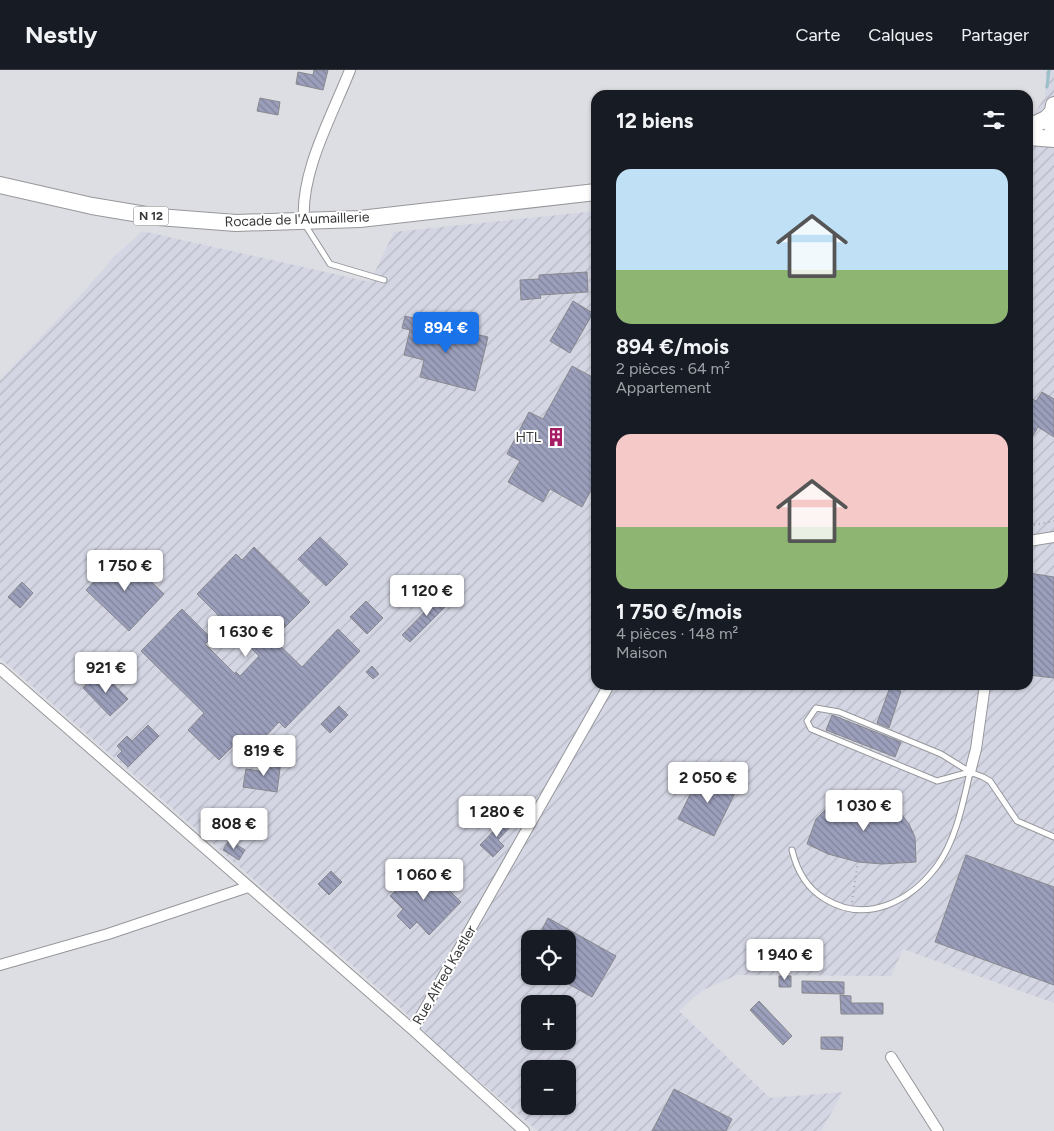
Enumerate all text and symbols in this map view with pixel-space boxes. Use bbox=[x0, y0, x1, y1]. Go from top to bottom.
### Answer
text: Nestly bbox=[25, 20, 97, 49]
text: Carte bbox=[795, 24, 840, 46]
text: Calques bbox=[868, 24, 933, 46]
text: Partager bbox=[961, 24, 1029, 46]
icon: filters bbox=[980, 106, 1008, 134]
text: 12 biens bbox=[616, 108, 693, 133]
icon: home bbox=[767, 201, 857, 291]
road number: N 12 bbox=[134, 206, 168, 226]
street label: Rocade de l'Aumaillerie bbox=[224, 208, 370, 231]
pin: 894 € bbox=[411, 312, 481, 354]
text: 894 € bbox=[424, 318, 468, 337]
text: 894 €/mois bbox=[616, 334, 729, 359]
text: 2 pièces · 64 m² bbox=[616, 359, 730, 378]
text: Appartement bbox=[616, 378, 711, 397]
building icon: HTL bbox=[545, 426, 567, 448]
place label: HTL bbox=[515, 429, 542, 446]
icon: home bbox=[767, 466, 857, 556]
pin: 1 750 € bbox=[79, 550, 171, 592]
text: 1 750 € bbox=[98, 556, 152, 575]
pin: 1 120 € bbox=[381, 574, 473, 617]
text: 1 120 € bbox=[401, 581, 453, 600]
text: 1 750 €/mois bbox=[616, 599, 742, 624]
pin: 1 630 € bbox=[200, 616, 292, 658]
text: 1 630 € bbox=[219, 622, 273, 641]
text: 4 pièces · 148 m² bbox=[616, 624, 738, 643]
text: Maison bbox=[616, 643, 667, 662]
pin: 921 € bbox=[71, 652, 141, 694]
text: 921 € bbox=[86, 658, 126, 677]
pin: 819 € bbox=[229, 734, 299, 777]
text: 819 € bbox=[244, 741, 284, 760]
pin: 2 050 € bbox=[662, 762, 754, 804]
text: 2 050 € bbox=[679, 768, 737, 787]
pin: 1 030 € bbox=[818, 790, 910, 832]
pin: 1 280 € bbox=[451, 796, 543, 838]
text: 1 030 € bbox=[836, 796, 892, 815]
text: 1 280 € bbox=[470, 802, 524, 821]
pin: 808 € bbox=[199, 808, 269, 850]
text: 808 € bbox=[212, 814, 256, 833]
pin: 1 060 € bbox=[378, 858, 470, 901]
text: 1 060 € bbox=[396, 865, 452, 884]
street label: Rue Alfred Kastler bbox=[409, 922, 480, 1028]
map controls bbox=[521, 930, 576, 1115]
button: locate bbox=[521, 930, 576, 985]
pin: 1 940 € bbox=[739, 938, 831, 981]
text: 1 940 € bbox=[757, 945, 813, 964]
button: + bbox=[521, 995, 576, 1050]
button: − bbox=[521, 1060, 576, 1115]

